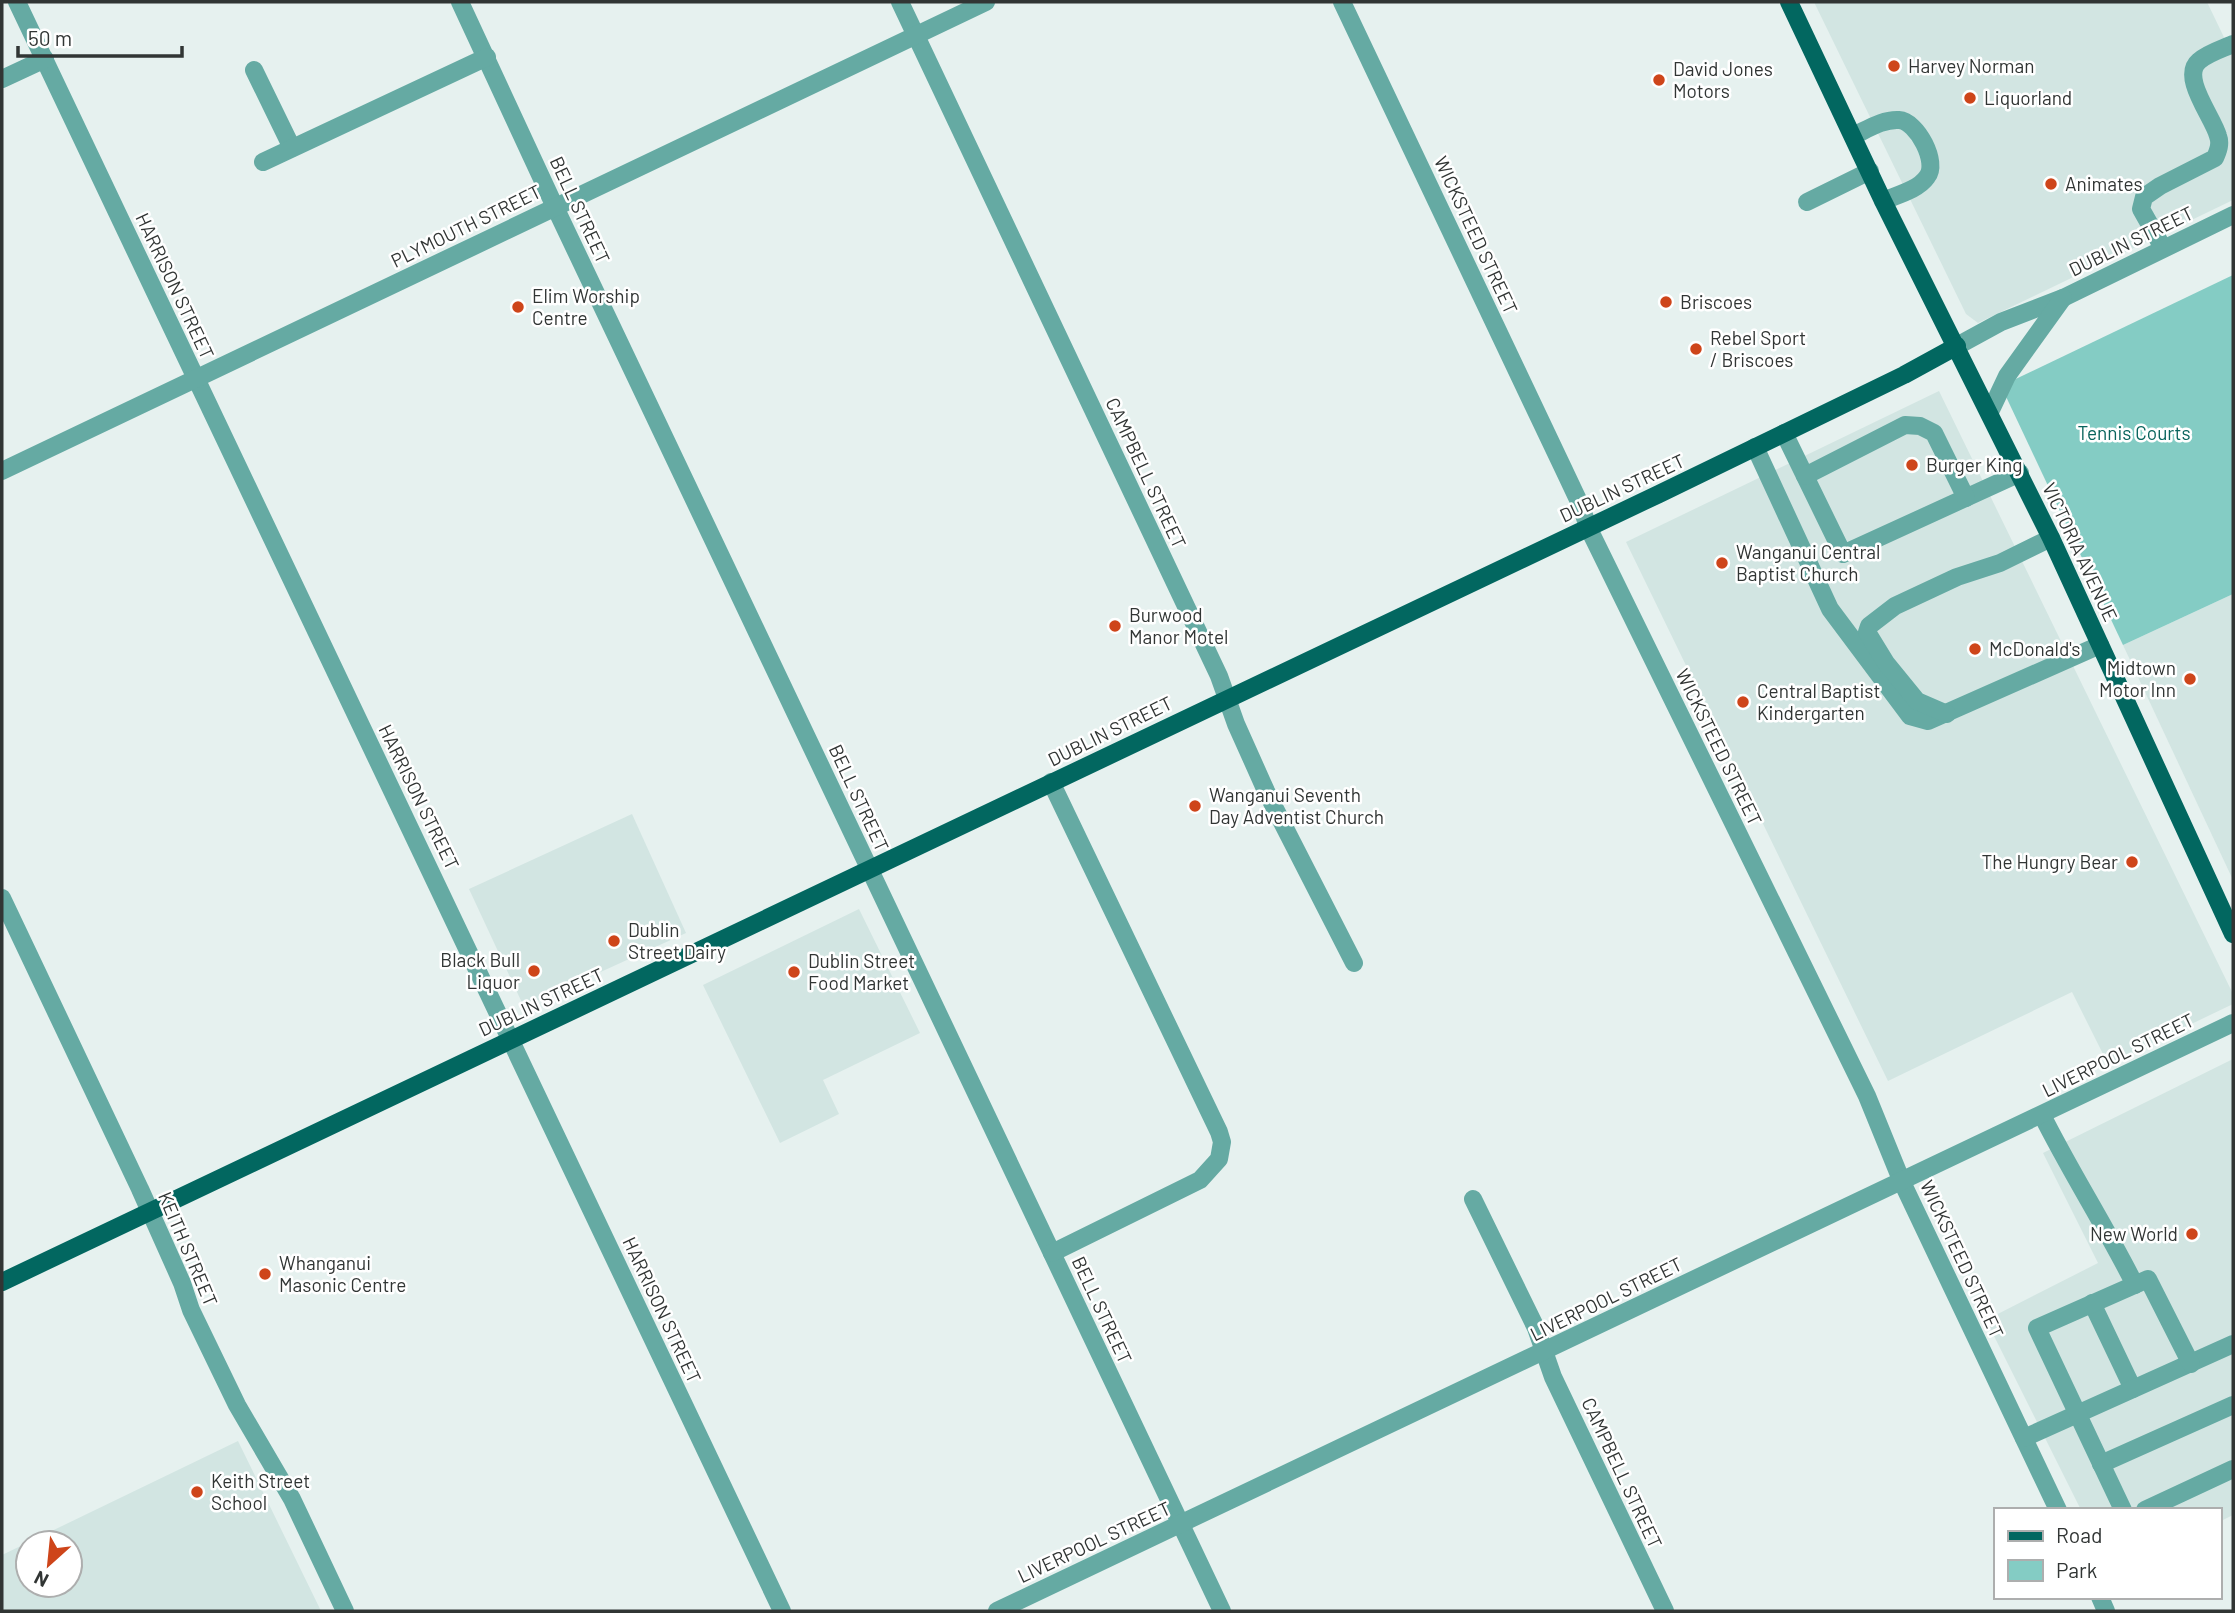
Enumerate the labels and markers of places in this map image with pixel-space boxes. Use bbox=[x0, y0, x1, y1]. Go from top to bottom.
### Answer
place label: Harvey Norman bbox=[1908, 54, 2035, 77]
place label: David Jones Motors bbox=[1673, 57, 1773, 102]
marker: Harvey Norman bbox=[1886, 58, 1902, 74]
marker: David Jones Motors bbox=[1651, 72, 1667, 88]
place label: Liquorland bbox=[1984, 86, 2072, 109]
marker: Liquorland bbox=[1962, 90, 1978, 106]
place label: Animates bbox=[2065, 172, 2143, 195]
marker: Animates bbox=[2043, 176, 2059, 192]
place label: Elim Worship Centre bbox=[532, 284, 640, 329]
place label: Briscoes bbox=[1680, 290, 1752, 313]
marker: Briscoes bbox=[1658, 294, 1674, 310]
marker: Elim Worship Centre bbox=[510, 299, 526, 315]
place label: Rebel Sport / Briscoes bbox=[1710, 326, 1806, 371]
marker: Rebel Sport / Briscoes bbox=[1688, 341, 1704, 357]
place label: Burger King bbox=[1926, 453, 2022, 476]
marker: Burger King bbox=[1904, 457, 1920, 473]
place label: Wanganui Central Baptist Church bbox=[1736, 540, 1880, 585]
marker: Wanganui Central Baptist Church bbox=[1714, 555, 1730, 571]
place label: Burwood Manor Motel bbox=[1129, 603, 1228, 648]
marker: Burwood Manor Motel bbox=[1107, 618, 1123, 634]
place label: McDonald's bbox=[1989, 637, 2080, 660]
marker: McDonald's bbox=[1967, 641, 1983, 657]
place label: Midtown Motor Inn bbox=[2099, 656, 2176, 701]
marker: Midtown Motor Inn bbox=[2182, 671, 2198, 687]
place label: Central Baptist Kindergarten bbox=[1757, 679, 1880, 724]
marker: Central Baptist Kindergarten bbox=[1735, 694, 1751, 710]
place label: Wanganui Seventh Day Adventist Church bbox=[1209, 783, 1384, 828]
marker: Wanganui Seventh Day Adventist Church bbox=[1187, 798, 1203, 814]
place label: The Hungry Bear bbox=[1982, 850, 2118, 873]
marker: The Hungry Bear bbox=[2124, 854, 2140, 870]
place label: Dublin Street Dairy bbox=[628, 918, 726, 963]
marker: Dublin Street Dairy bbox=[606, 933, 622, 949]
place label: Black Bull Liquor bbox=[440, 948, 520, 993]
place label: Dublin Street Food Market bbox=[808, 949, 915, 994]
marker: Black Bull Liquor bbox=[526, 963, 542, 979]
marker: Dublin Street Food Market bbox=[786, 964, 802, 980]
place label: New World bbox=[2090, 1222, 2178, 1245]
marker: New World bbox=[2184, 1226, 2200, 1242]
place label: Whanganui Masonic Centre bbox=[279, 1251, 406, 1296]
marker: Whanganui Masonic Centre bbox=[257, 1266, 273, 1282]
place label: Keith Street School bbox=[211, 1469, 310, 1514]
marker: Keith Street School bbox=[189, 1484, 205, 1500]

